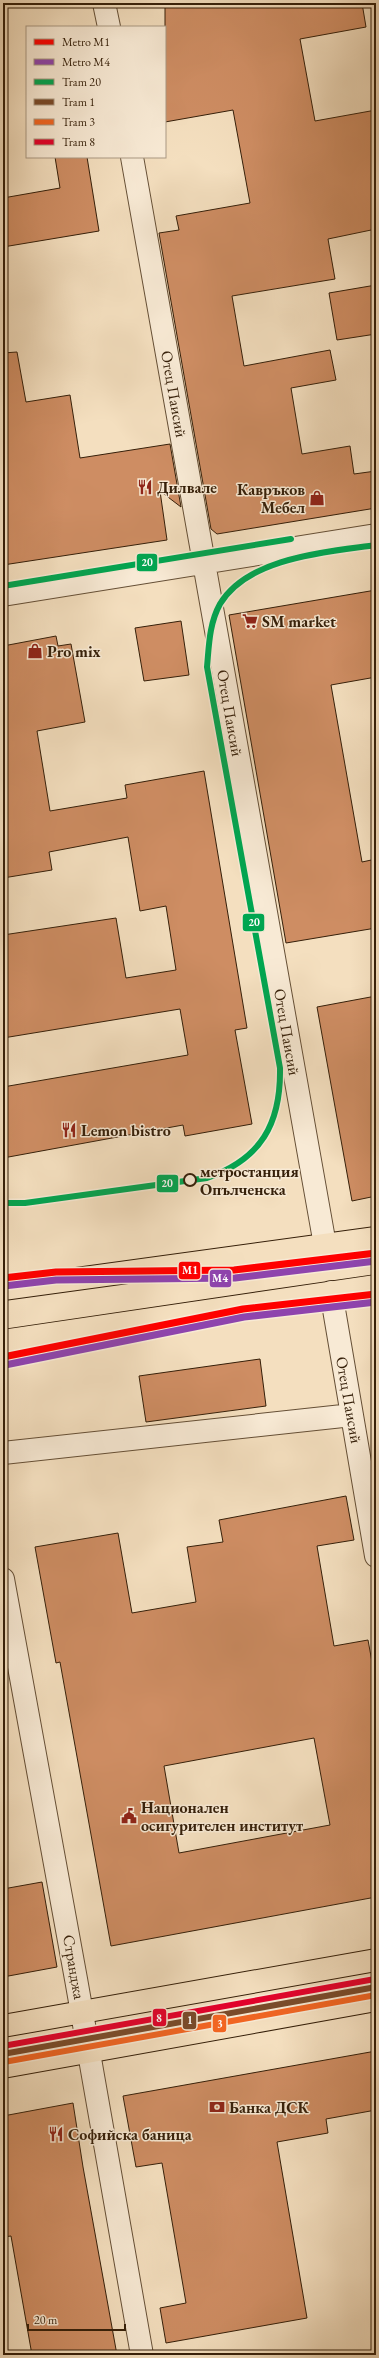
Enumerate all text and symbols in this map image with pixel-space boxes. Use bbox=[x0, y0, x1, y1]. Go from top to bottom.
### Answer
legend bbox=[26, 26, 166, 158]
text: Metro M1 bbox=[62, 34, 110, 50]
text: Metro M4 bbox=[62, 54, 110, 70]
text: Tram 20 bbox=[62, 74, 101, 90]
text: Tram 1 bbox=[62, 94, 95, 110]
text: Tram 3 bbox=[62, 114, 95, 130]
text: Tram 8 bbox=[62, 134, 95, 150]
street label: Отец Паисий bbox=[156, 349, 192, 440]
place label: Дилвале bbox=[157, 477, 217, 498]
restaurant icon: Дилвале bbox=[136, 478, 154, 496]
place label: Кавръков Мебел bbox=[237, 479, 305, 518]
shop icon: Кавръков Мебел bbox=[308, 489, 326, 507]
line badge: 20 bbox=[136, 553, 158, 572]
text: 20 bbox=[141, 555, 153, 569]
place label: SM market bbox=[262, 611, 336, 632]
supermarket icon: SM market bbox=[241, 612, 259, 630]
place label: Pro mix bbox=[47, 641, 101, 662]
shop icon: Pro mix bbox=[26, 642, 44, 660]
street label: Отец Паисий bbox=[212, 668, 248, 759]
line badge: 20 bbox=[242, 913, 265, 932]
text: 20 bbox=[248, 915, 260, 929]
street label: Отец Паисий bbox=[269, 987, 305, 1078]
place label: Lemon bistro bbox=[81, 1120, 171, 1141]
restaurant icon: Lemon bistro bbox=[60, 1121, 78, 1139]
place label: метростанция Опълченска bbox=[200, 1161, 299, 1200]
marker: метростанция Опълченска bbox=[183, 1173, 197, 1187]
line badge: 20 bbox=[156, 1174, 179, 1193]
text: 20 bbox=[161, 1176, 173, 1190]
line badge: M1 bbox=[178, 1261, 201, 1280]
text: M1 bbox=[182, 1263, 198, 1277]
line badge: M4 bbox=[209, 1269, 232, 1288]
text: M4 bbox=[212, 1271, 228, 1285]
street label: Отец Паисий bbox=[331, 1355, 367, 1446]
place label: Национален осигурителен институт bbox=[141, 1797, 304, 1836]
public building icon: Национален осигурителен институт bbox=[120, 1807, 138, 1825]
street label: Странджа bbox=[58, 1933, 90, 2002]
line badge: 8 bbox=[152, 2008, 167, 2027]
text: 8 bbox=[156, 2011, 162, 2025]
line badge: 1 bbox=[182, 2011, 197, 2030]
text: 1 bbox=[187, 2013, 193, 2027]
line badge: 3 bbox=[212, 2014, 227, 2033]
text: 3 bbox=[217, 2016, 223, 2030]
place label: Банка ДСК bbox=[229, 2097, 310, 2118]
bank icon: Банка ДСК bbox=[208, 2098, 226, 2116]
place label: Софийска баница bbox=[68, 2124, 193, 2145]
restaurant icon: Софийска баница bbox=[47, 2125, 65, 2143]
scale bar bbox=[28, 2306, 125, 2332]
text: 20 m bbox=[34, 2312, 58, 2328]

